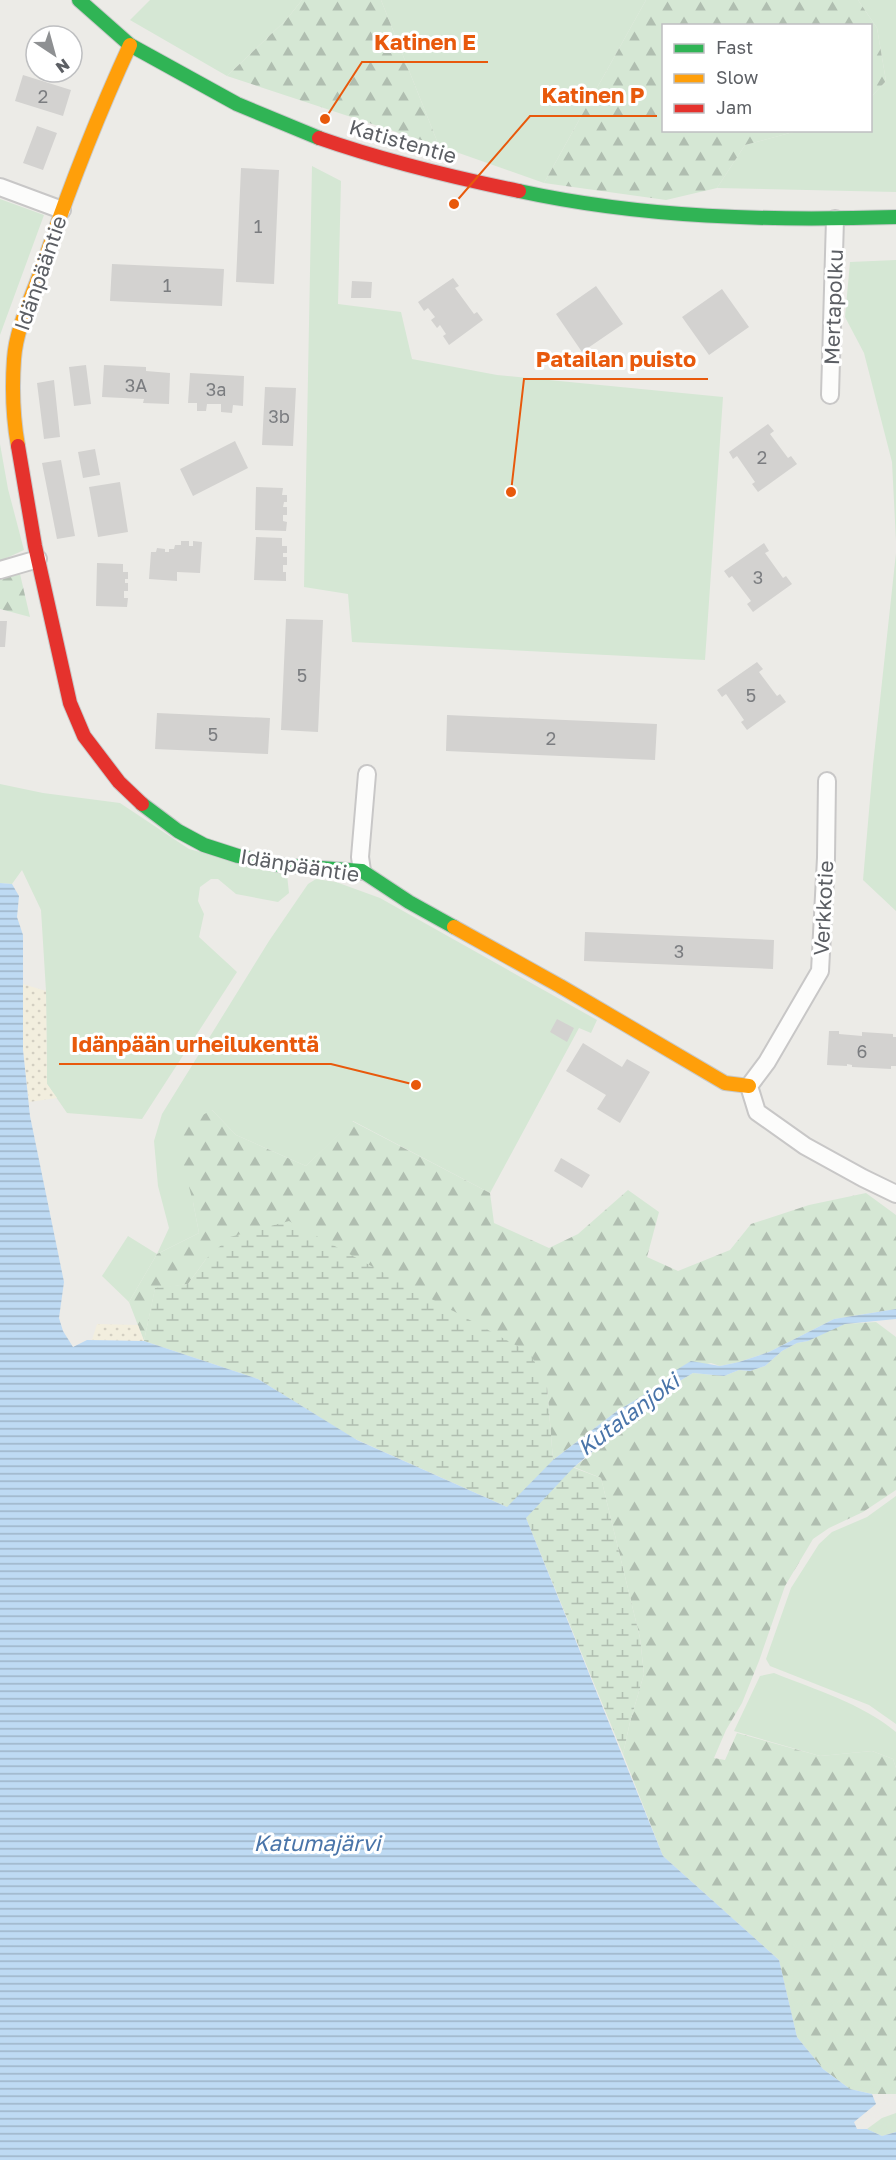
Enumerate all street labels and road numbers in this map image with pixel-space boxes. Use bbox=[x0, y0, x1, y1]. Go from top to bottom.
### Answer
street label: Katistentie bbox=[346, 113, 460, 169]
street label: Idänpääntie bbox=[8, 212, 72, 334]
street label: Mertapolku bbox=[818, 249, 848, 365]
street label: Idänpääntie bbox=[239, 843, 361, 887]
street label: Verkkotie bbox=[808, 860, 838, 956]

